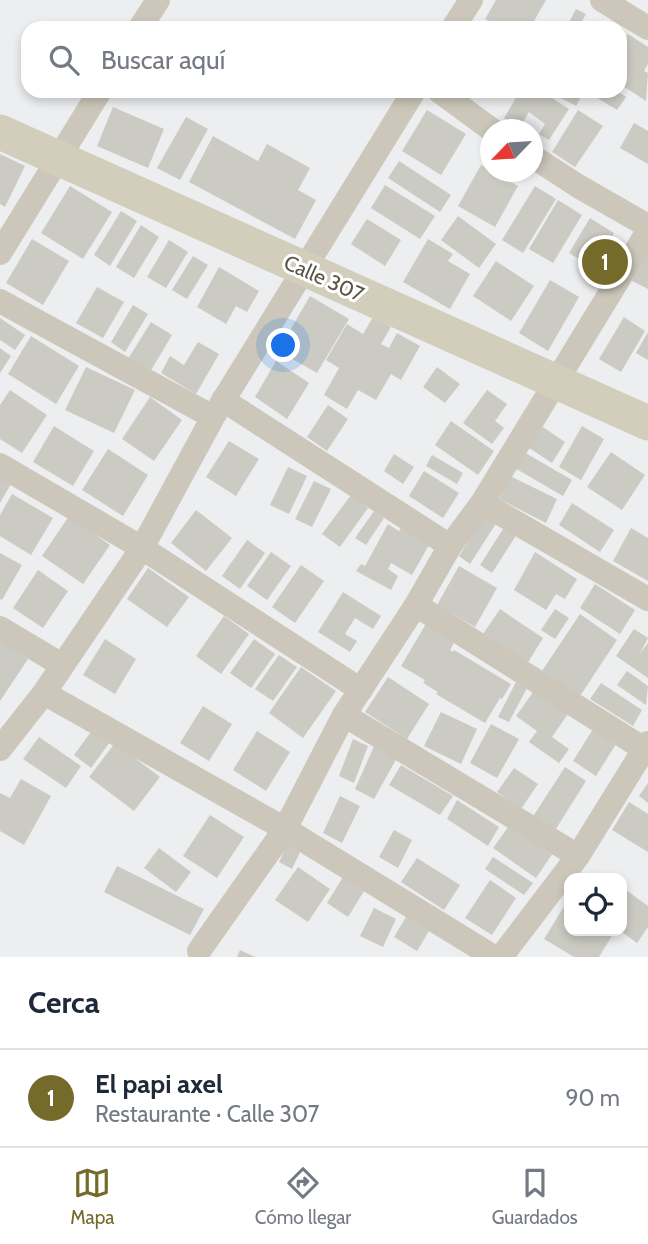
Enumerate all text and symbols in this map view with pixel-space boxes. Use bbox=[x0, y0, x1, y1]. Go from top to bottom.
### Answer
search box bbox=[21, 21, 627, 98]
icon: search bbox=[45, 41, 83, 79]
text: Buscar aquí bbox=[101, 44, 225, 76]
north arrow bbox=[480, 119, 543, 182]
pin: 1 bbox=[582, 236, 628, 288]
street label: Calle 307 bbox=[280, 249, 368, 307]
your location bbox=[266, 328, 300, 362]
map controls bbox=[564, 873, 627, 936]
button: locate bbox=[564, 873, 627, 936]
text: Cerca bbox=[28, 984, 100, 1021]
text: El papi axel bbox=[95, 1068, 223, 1100]
text: 1 bbox=[47, 1084, 55, 1112]
text: 90 m bbox=[566, 1084, 620, 1112]
text: Restaurante · Calle 307 bbox=[95, 1100, 319, 1128]
tab: Mapa bbox=[70, 1164, 114, 1229]
tab: Cómo llegar bbox=[255, 1164, 351, 1229]
tab: Guardados bbox=[492, 1164, 578, 1229]

